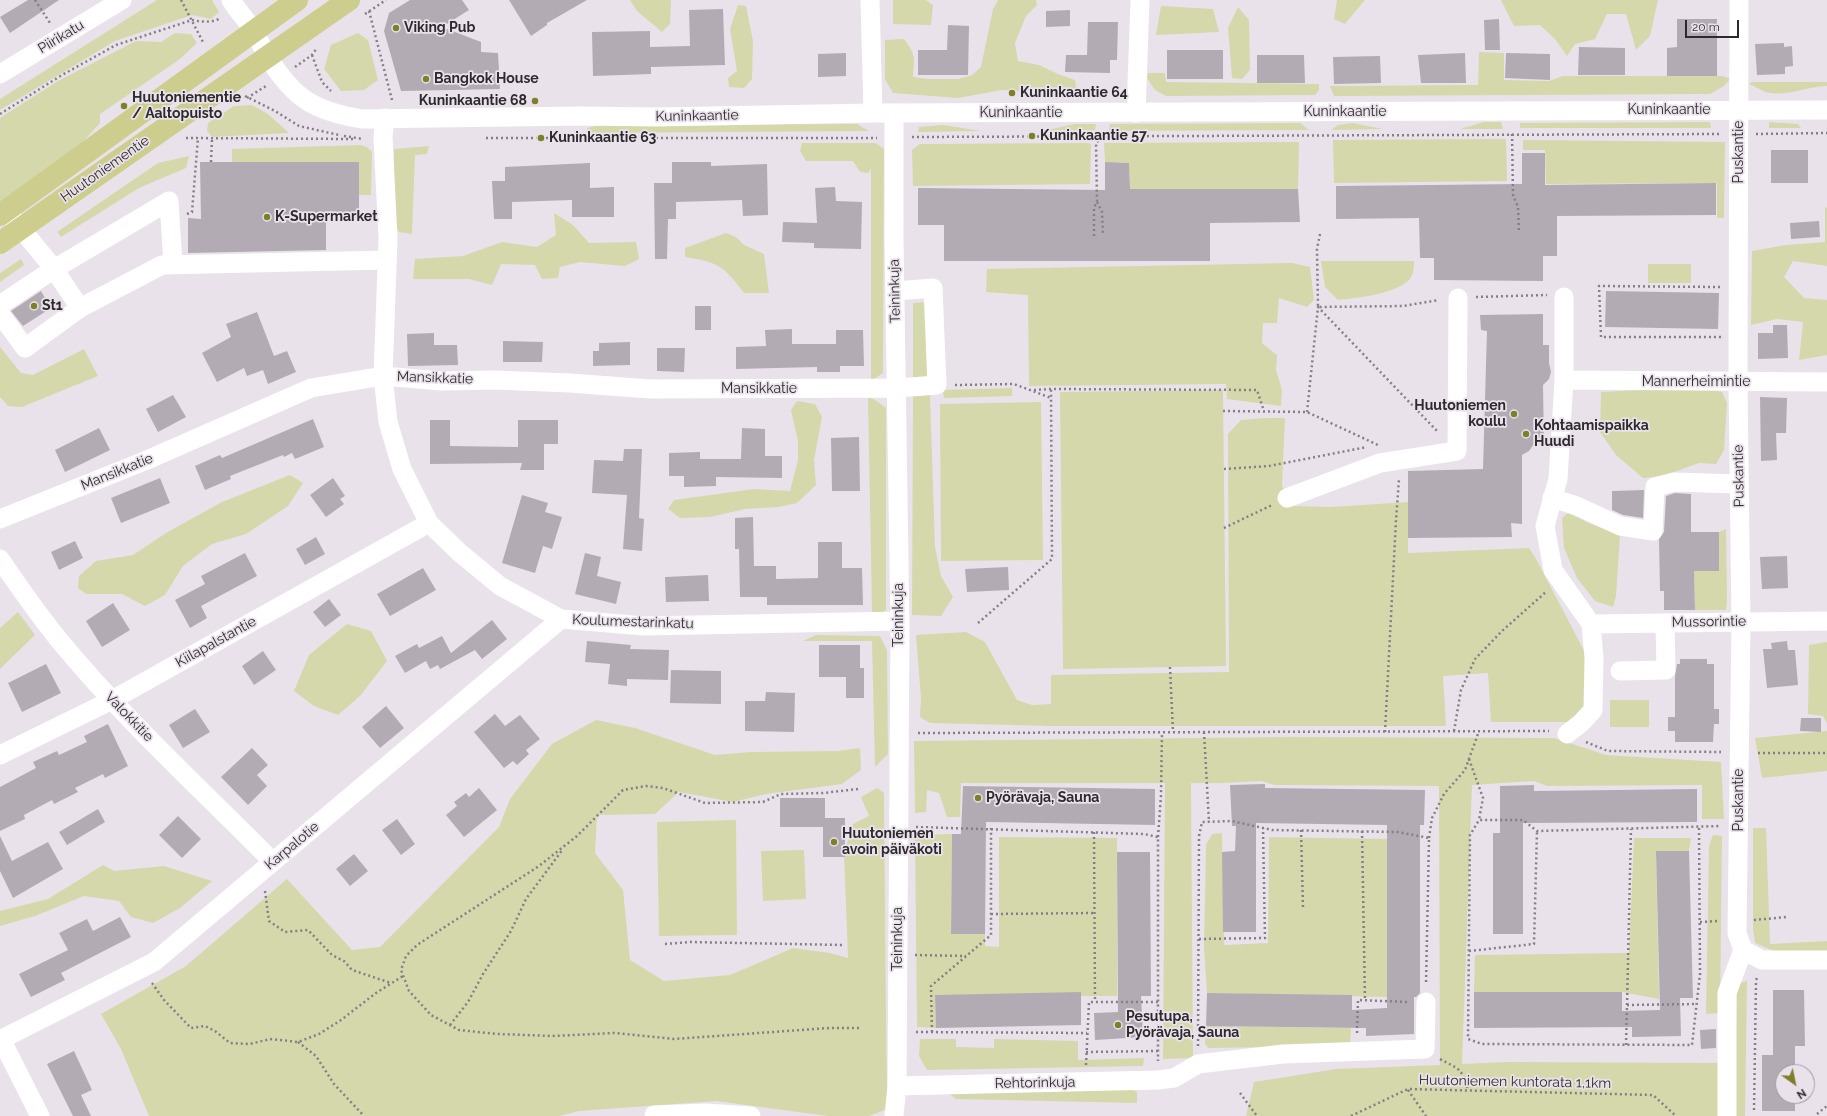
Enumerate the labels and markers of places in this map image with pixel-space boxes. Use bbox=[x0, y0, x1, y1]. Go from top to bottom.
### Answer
place label: Viking Pub bbox=[404, 20, 475, 36]
marker: Viking Pub bbox=[391, 23, 401, 33]
place label: Bangkok House bbox=[434, 71, 539, 87]
marker: Bangkok House bbox=[421, 74, 431, 84]
place label: Kuninkaantie 64 bbox=[1020, 85, 1128, 101]
marker: Kuninkaantie 64 bbox=[1007, 88, 1017, 98]
place label: Huutoniementie / Aaltopuisto bbox=[132, 90, 241, 122]
place label: Kuninkaantie 68 bbox=[419, 93, 527, 109]
marker: Kuninkaantie 68 bbox=[530, 96, 540, 106]
marker: Huutoniementie / Aaltopuisto bbox=[119, 101, 129, 111]
place label: Kuninkaantie 57 bbox=[1040, 128, 1147, 144]
place label: Kuninkaantie 63 bbox=[549, 130, 656, 146]
marker: Kuninkaantie 57 bbox=[1027, 131, 1037, 141]
marker: Kuninkaantie 63 bbox=[536, 133, 546, 143]
place label: K-Supermarket bbox=[275, 209, 378, 225]
marker: K-Supermarket bbox=[262, 212, 272, 222]
place label: St1 bbox=[42, 298, 63, 314]
marker: St1 bbox=[29, 301, 39, 311]
place label: Huutoniemen koulu bbox=[1414, 398, 1506, 430]
marker: Huutoniemen koulu bbox=[1509, 409, 1519, 419]
place label: Kohtaamispaikka Huudi bbox=[1534, 418, 1649, 450]
marker: Kohtaamispaikka Huudi bbox=[1521, 429, 1531, 439]
place label: Pyörävaja, Sauna bbox=[986, 790, 1099, 806]
marker: Pyörävaja, Sauna bbox=[973, 793, 983, 803]
place label: Huutoniemen avoin päiväkoti bbox=[842, 826, 942, 858]
marker: Huutoniemen avoin päiväkoti bbox=[829, 837, 839, 847]
place label: Pesutupa, Pyörävaja, Sauna bbox=[1126, 1009, 1239, 1042]
marker: Pesutupa, Pyörävaja, Sauna bbox=[1113, 1020, 1123, 1030]

